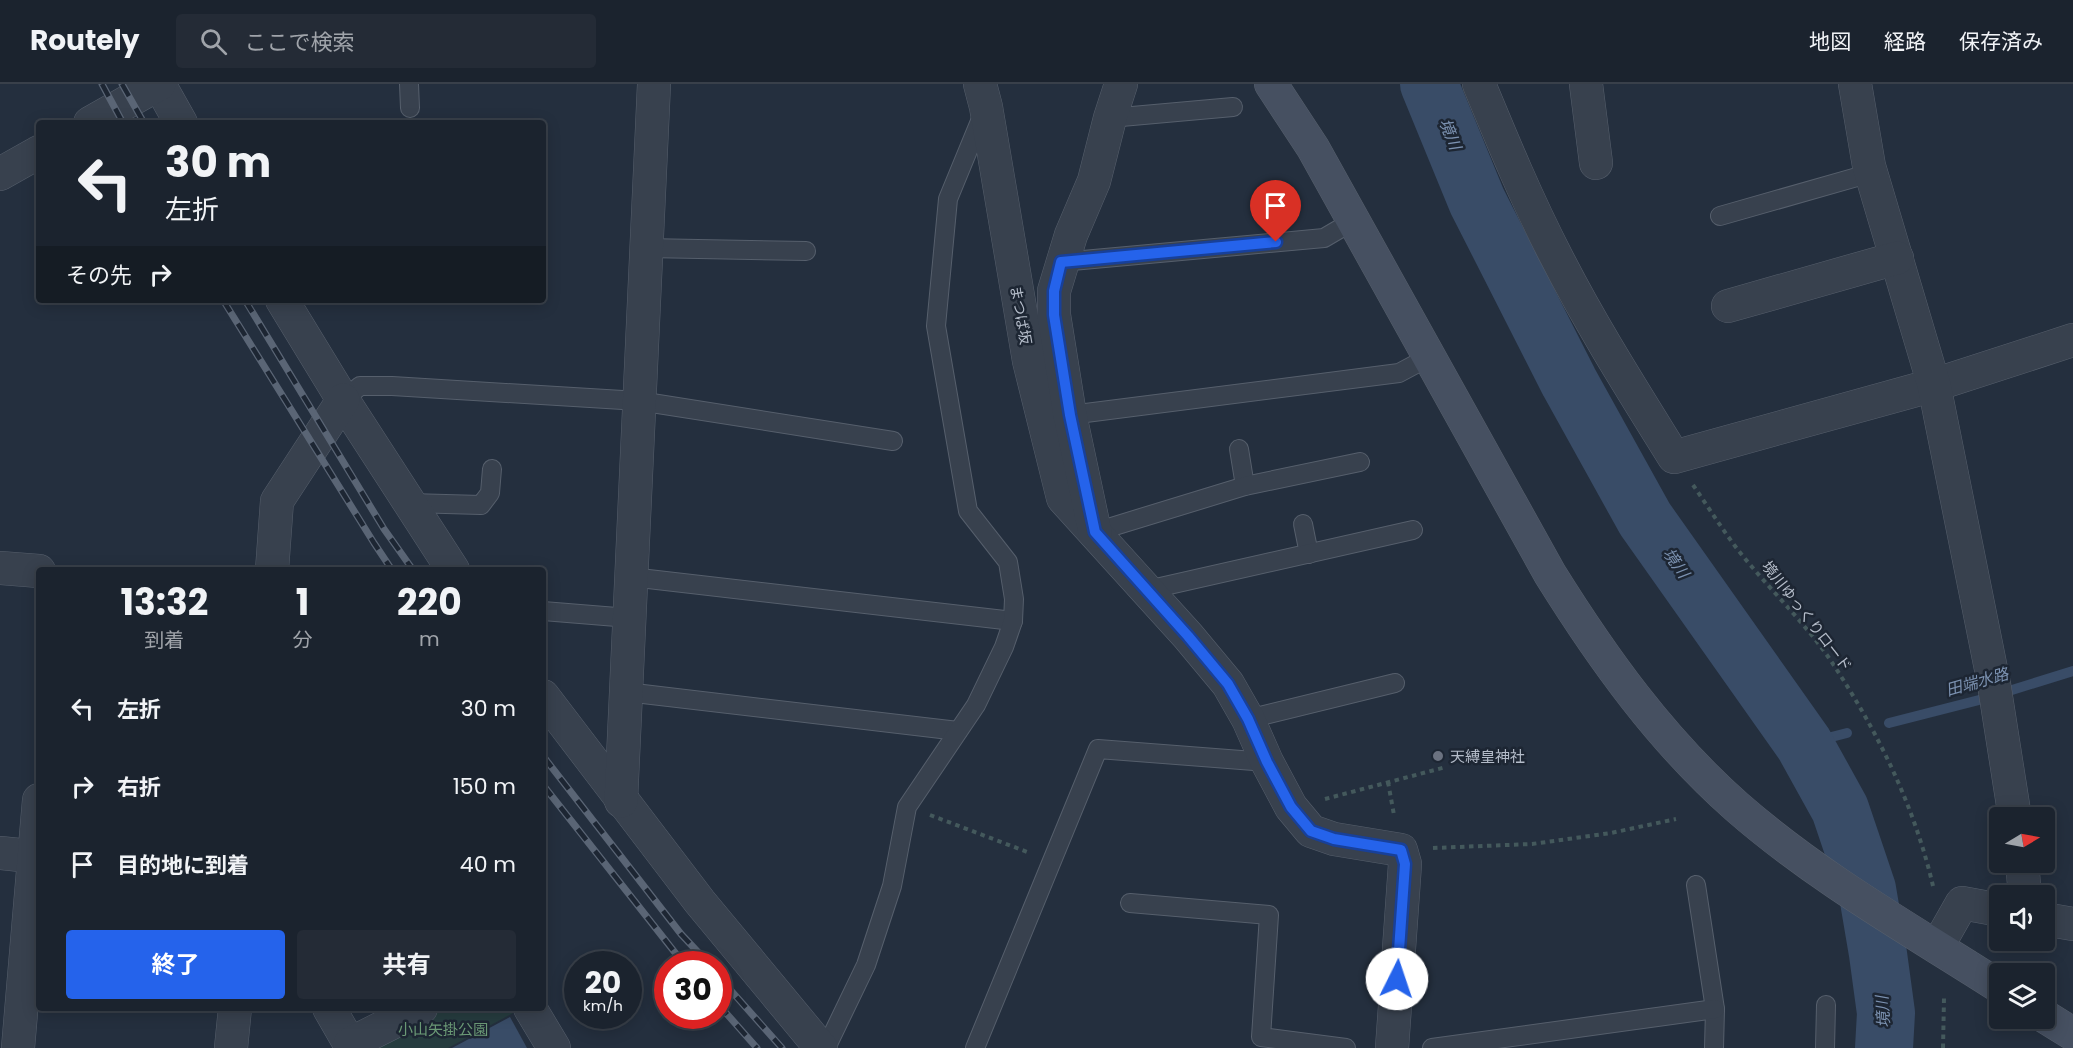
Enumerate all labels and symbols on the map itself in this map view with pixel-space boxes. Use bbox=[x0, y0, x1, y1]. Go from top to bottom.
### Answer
water label: 境川 bbox=[1433, 115, 1467, 155]
pin bbox=[1250, 180, 1301, 242]
street label: まつば坂 bbox=[1005, 284, 1037, 346]
water label: 境川 bbox=[1657, 543, 1696, 584]
street label: 境川ゆっくりロード bbox=[1757, 556, 1857, 676]
water label: 田端水路 bbox=[1943, 662, 2013, 702]
place label: 天縛皇神社 bbox=[1450, 746, 1525, 767]
marker: 天縛皇神社 bbox=[1431, 749, 1445, 763]
north arrow bbox=[1989, 807, 2055, 873]
position arrow bbox=[1365, 947, 1429, 1011]
speed limit sign: 30 bbox=[654, 951, 732, 1029]
water label: 境川 bbox=[1870, 993, 1896, 1029]
park label: 小山矢掛公園 bbox=[398, 1019, 488, 1040]

